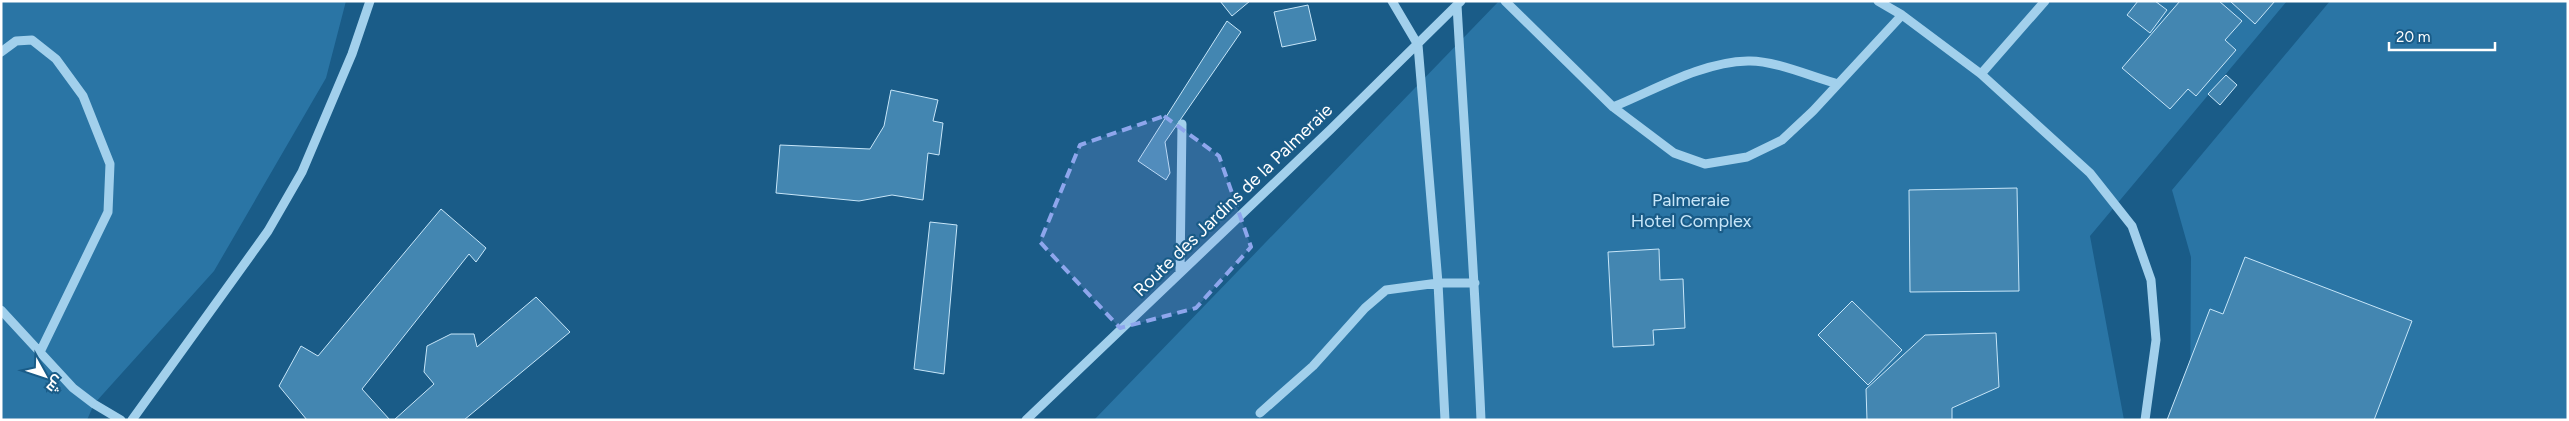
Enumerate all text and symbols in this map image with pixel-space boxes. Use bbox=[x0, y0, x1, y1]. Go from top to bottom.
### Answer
scale bar bbox=[2389, 20, 2495, 52]
text: 20 m bbox=[2396, 28, 2430, 46]
street label: Route des Jardins de la Palmeraie bbox=[1129, 99, 1337, 301]
park label: Palmeraie Hotel Complex bbox=[1631, 189, 1752, 232]
north arrow bbox=[20, 351, 70, 401]
text: ش bbox=[42, 372, 67, 396]

